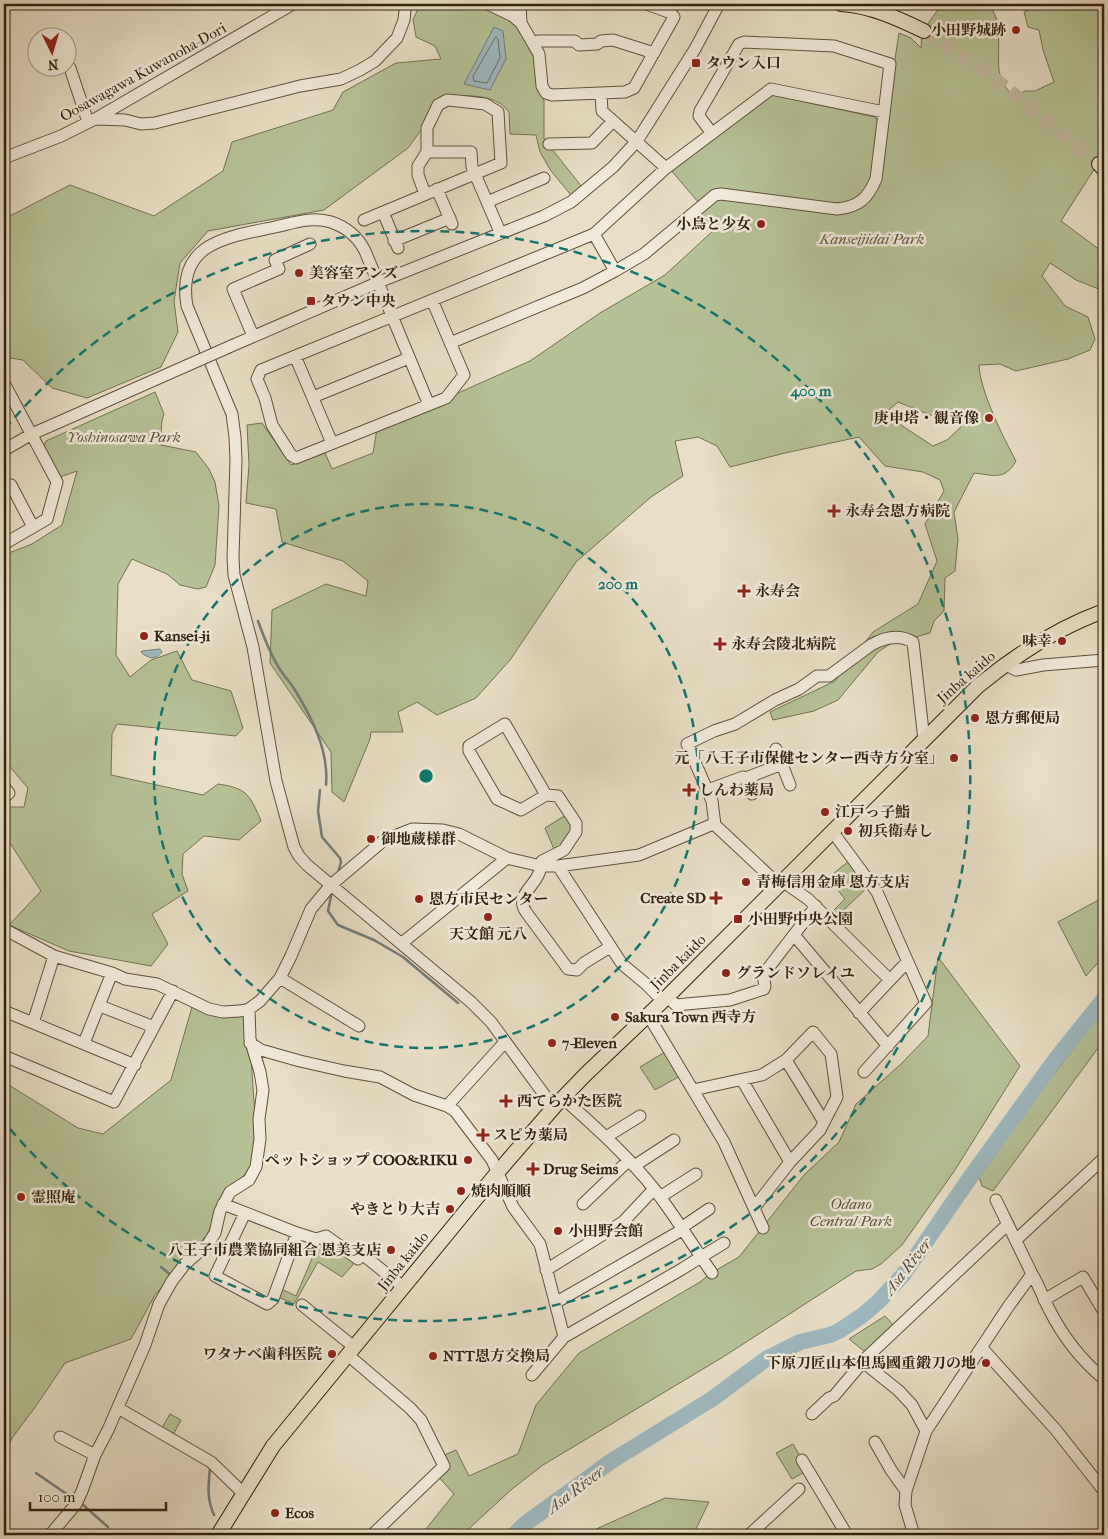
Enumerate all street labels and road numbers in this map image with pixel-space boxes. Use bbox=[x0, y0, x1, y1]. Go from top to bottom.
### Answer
street label: Oosawagawa Kuwanoha-Dori bbox=[57, 18, 230, 125]
street label: Jinba kaido bbox=[932, 647, 999, 708]
street label: Jinba kaido bbox=[646, 930, 710, 994]
street label: Jinba kaido bbox=[373, 1227, 433, 1295]

